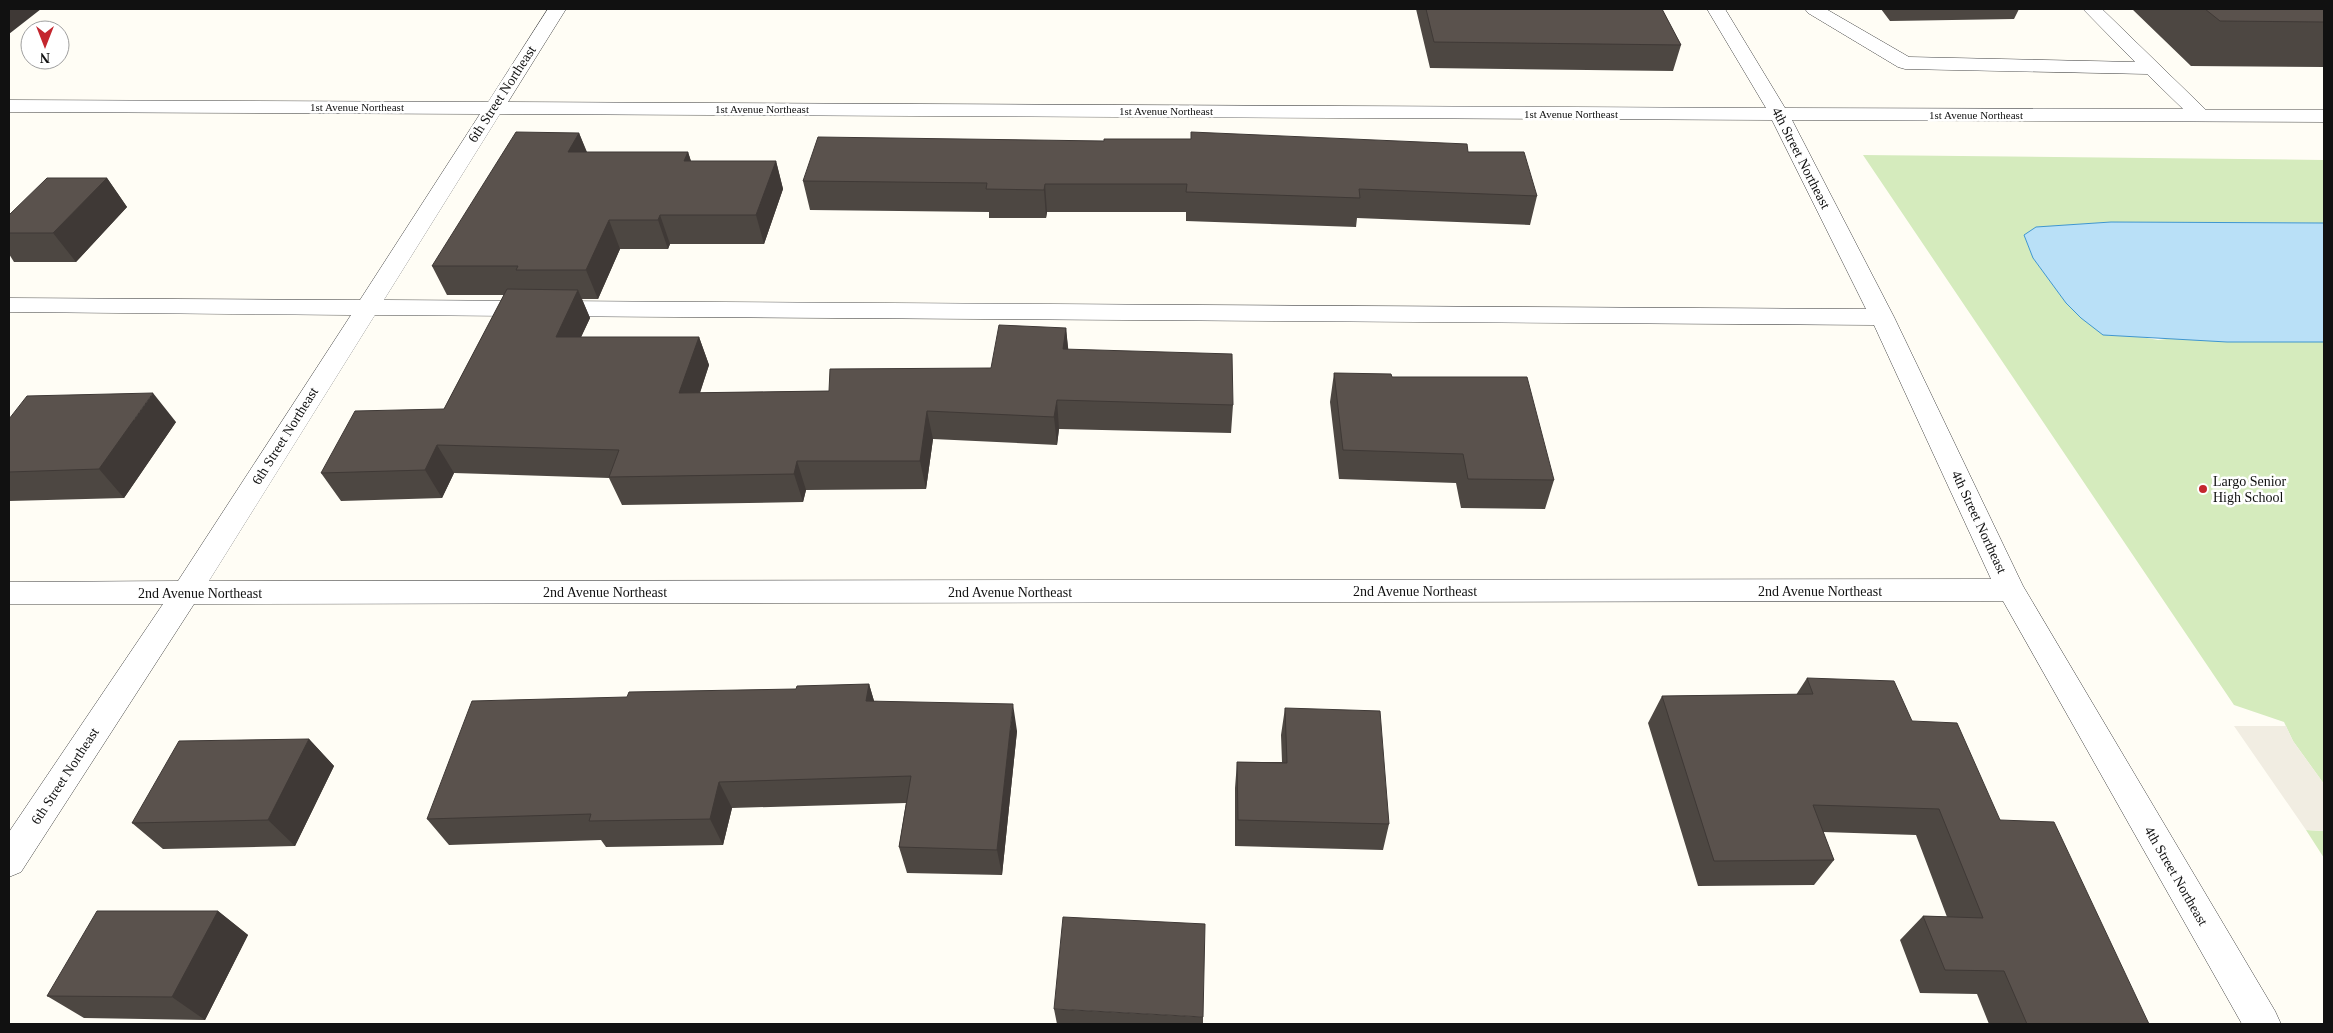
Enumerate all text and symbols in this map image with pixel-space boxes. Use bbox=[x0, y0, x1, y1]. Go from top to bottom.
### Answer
north arrow bbox=[20, 20, 70, 70]
street label: 6th Street Northeast bbox=[465, 43, 539, 145]
text: N bbox=[40, 50, 50, 65]
street label: 1st Avenue Northeast bbox=[310, 101, 404, 113]
street label: 1st Avenue Northeast bbox=[715, 103, 809, 115]
street label: 1st Avenue Northeast bbox=[1119, 105, 1213, 117]
street label: 4th Street Northeast bbox=[1769, 105, 1833, 211]
street label: 1st Avenue Northeast bbox=[1524, 108, 1618, 120]
street label: 1st Avenue Northeast bbox=[1929, 109, 2023, 121]
street label: 6th Street Northeast bbox=[249, 384, 321, 487]
street label: 4th Street Northeast bbox=[1949, 468, 2010, 576]
place label: Largo Senior High School bbox=[2213, 474, 2287, 505]
marker: Largo Senior High School bbox=[2197, 483, 2209, 495]
street label: 2nd Avenue Northeast bbox=[1353, 584, 1477, 599]
street label: 2nd Avenue Northeast bbox=[1758, 584, 1882, 599]
street label: 2nd Avenue Northeast bbox=[543, 585, 667, 600]
street label: 2nd Avenue Northeast bbox=[948, 585, 1072, 600]
street label: 2nd Avenue Northeast bbox=[138, 586, 262, 601]
street label: 6th Street Northeast bbox=[28, 725, 102, 827]
street label: 4th Street Northeast bbox=[2142, 824, 2211, 928]

